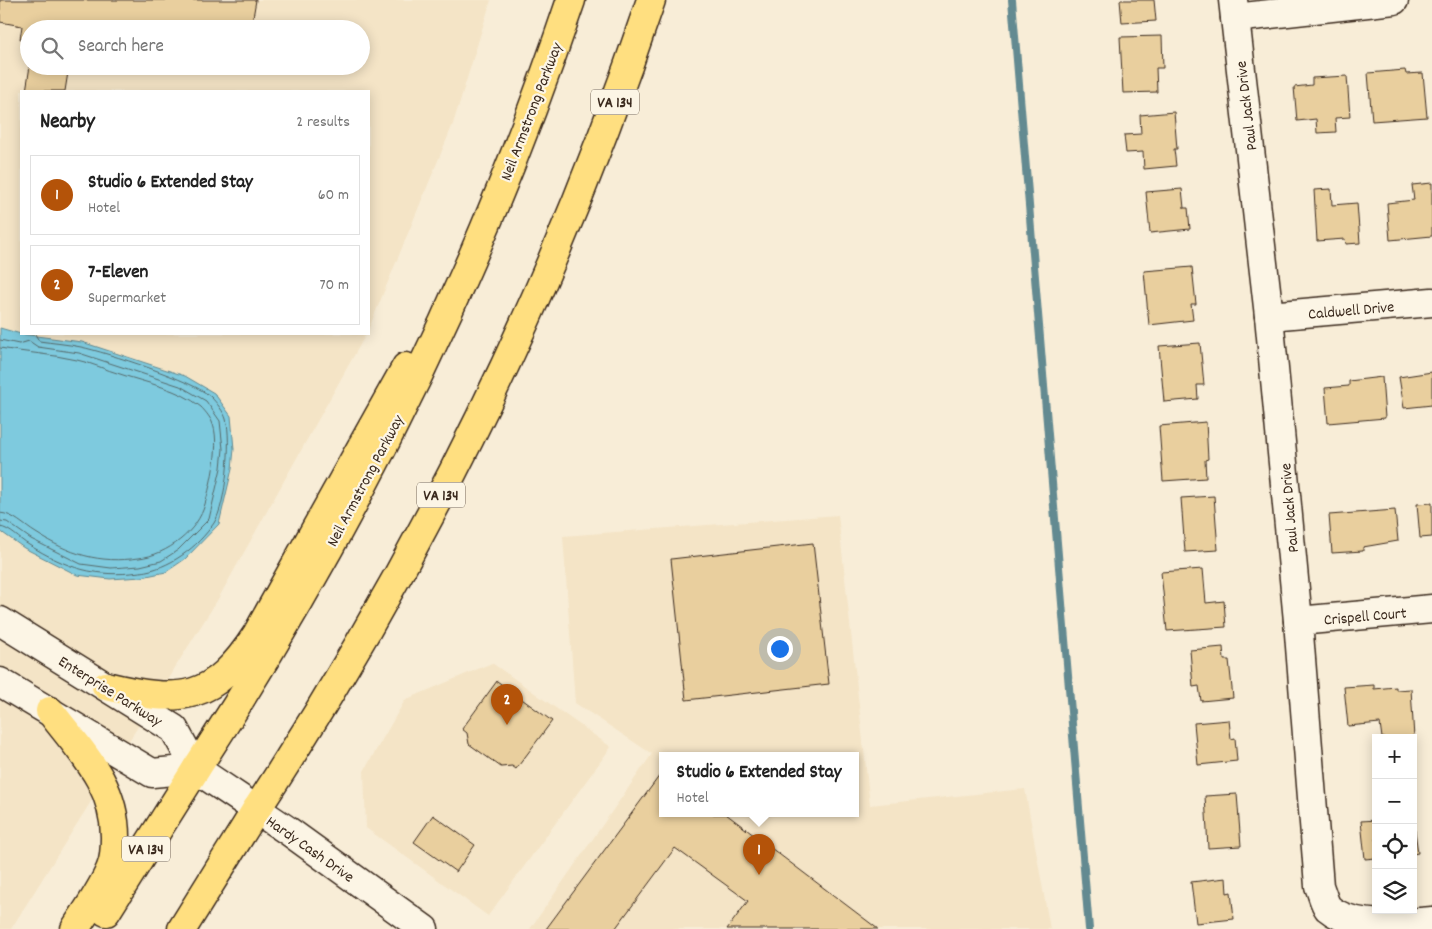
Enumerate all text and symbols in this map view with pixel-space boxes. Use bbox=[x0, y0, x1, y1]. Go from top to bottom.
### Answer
search box bbox=[20, 20, 370, 75]
icon: search bbox=[38, 34, 66, 62]
text: Search here bbox=[78, 34, 164, 61]
street label: Neil Armstrong Parkway bbox=[495, 39, 569, 184]
street label: Paul Jack Drive bbox=[1231, 60, 1264, 152]
road number: VA 134 bbox=[591, 90, 639, 114]
text: Nearby bbox=[40, 108, 95, 138]
text: 2 results bbox=[296, 111, 350, 134]
text: Studio 6 Extended Stay bbox=[88, 170, 253, 197]
text: 1 bbox=[55, 184, 59, 207]
text: 60 m bbox=[318, 184, 349, 207]
text: Hotel bbox=[88, 197, 120, 220]
text: 7-Eleven bbox=[88, 260, 148, 287]
text: 2 bbox=[54, 274, 61, 297]
text: 70 m bbox=[319, 274, 349, 297]
text: Supermarket bbox=[88, 287, 166, 310]
street label: Caldwell Drive bbox=[1307, 296, 1395, 327]
street label: Neil Armstrong Parkway bbox=[322, 411, 411, 551]
street label: Paul Jack Drive bbox=[1275, 462, 1306, 554]
road number: VA 134 bbox=[417, 482, 465, 508]
street label: Crispell Court bbox=[1323, 602, 1408, 633]
your location bbox=[767, 636, 793, 662]
street label: Enterprise Parkway bbox=[53, 651, 167, 734]
pin: 2 bbox=[491, 684, 523, 725]
map controls bbox=[1372, 734, 1417, 914]
button: + bbox=[1372, 734, 1417, 779]
popup bbox=[659, 752, 859, 817]
text: Studio 6 Extended Stay bbox=[677, 760, 841, 787]
button: − bbox=[1372, 779, 1417, 824]
text: Hotel bbox=[677, 787, 709, 810]
street label: Hardy Cash Drive bbox=[261, 811, 358, 889]
button: locate bbox=[1372, 824, 1417, 869]
pin: 1 bbox=[743, 834, 775, 875]
road number: VA 134 bbox=[122, 836, 170, 862]
button: layers bbox=[1372, 869, 1417, 914]

